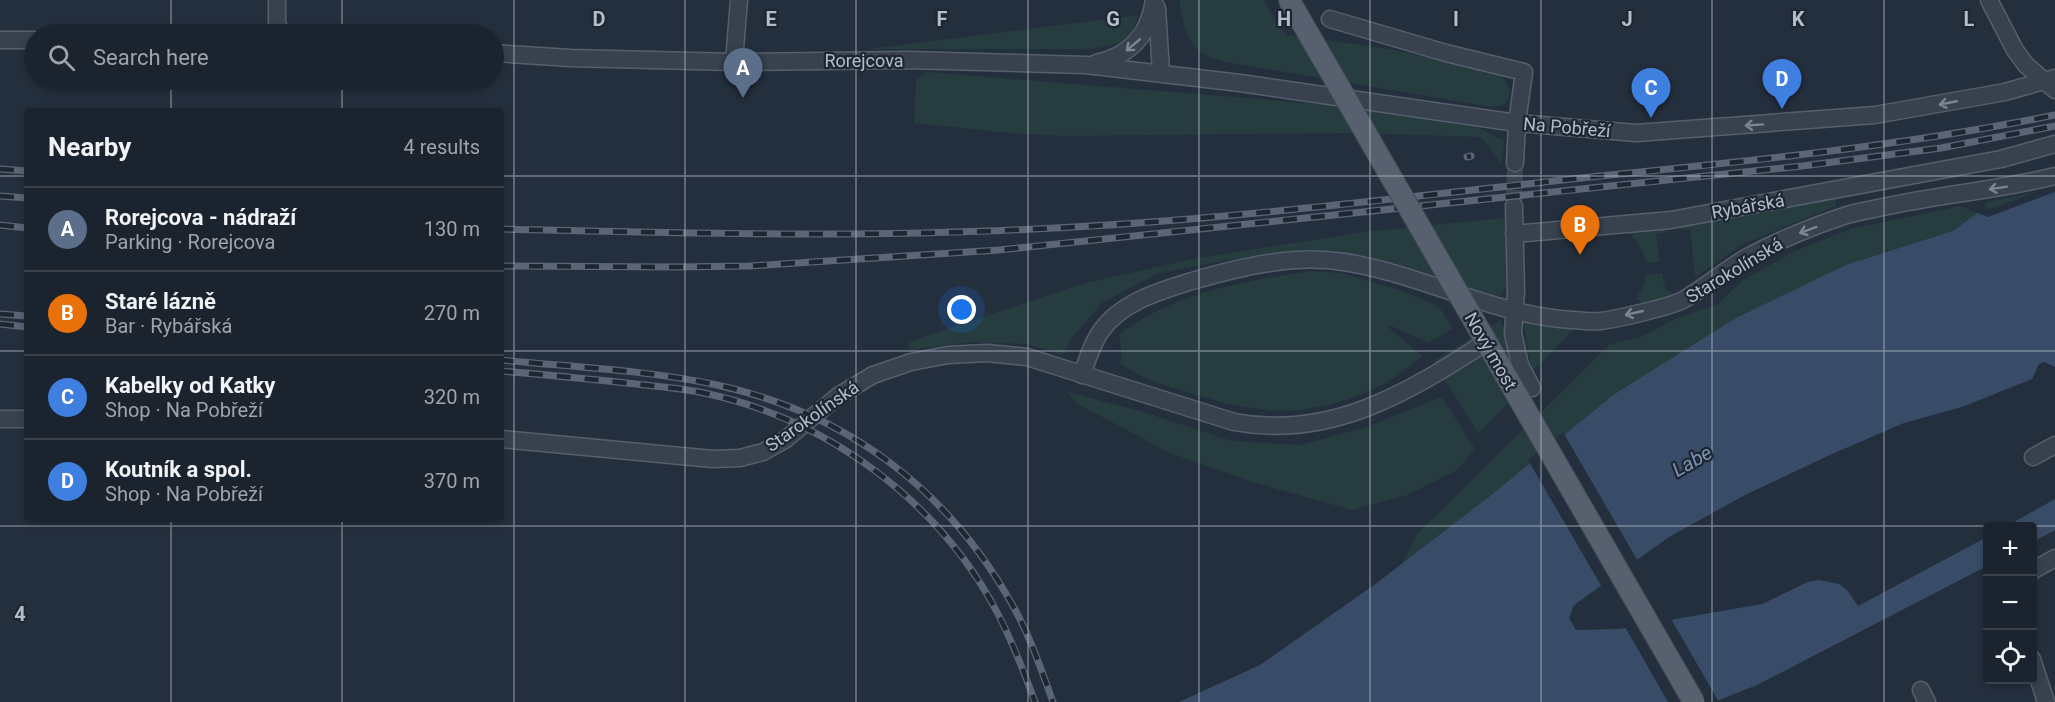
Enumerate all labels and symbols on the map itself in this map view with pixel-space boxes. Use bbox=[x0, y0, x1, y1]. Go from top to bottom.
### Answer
text: D bbox=[593, 7, 606, 31]
text: E bbox=[765, 7, 777, 31]
text: F bbox=[937, 7, 948, 31]
text: G bbox=[1106, 7, 1120, 31]
text: H bbox=[1277, 7, 1291, 31]
text: I bbox=[1453, 7, 1459, 31]
text: J bbox=[1621, 7, 1633, 31]
text: K bbox=[1792, 7, 1805, 31]
text: L bbox=[1964, 7, 1975, 31]
one-way arrow bbox=[1126, 38, 1141, 52]
pin: A bbox=[724, 48, 762, 98]
street label: Rorejcova bbox=[824, 50, 904, 71]
pin: D bbox=[1762, 60, 1802, 109]
pin: C bbox=[1632, 68, 1670, 118]
one-way arrow bbox=[1938, 98, 1958, 109]
street label: Na Pobřeží bbox=[1522, 113, 1612, 141]
one-way arrow bbox=[1745, 119, 1764, 130]
one-way arrow bbox=[1988, 182, 2008, 193]
street label: Rybářská bbox=[1710, 189, 1786, 223]
pin: B bbox=[1560, 206, 1600, 255]
one-way arrow bbox=[1799, 225, 1818, 236]
street label: Starokolínská bbox=[1682, 233, 1786, 307]
your location bbox=[947, 295, 976, 324]
one-way arrow bbox=[1625, 308, 1644, 320]
street label: Nový most bbox=[1460, 309, 1522, 394]
street label: Starokolínská bbox=[761, 376, 863, 456]
water label: Labe bbox=[1668, 440, 1716, 482]
text: 4 bbox=[14, 602, 26, 626]

